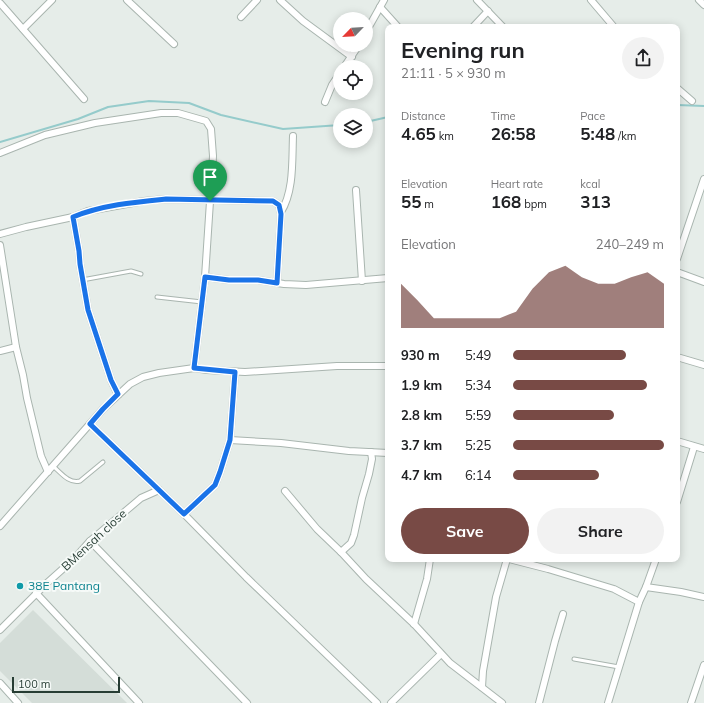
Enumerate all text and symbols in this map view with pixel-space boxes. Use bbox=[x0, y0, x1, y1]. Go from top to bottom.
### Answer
north arrow bbox=[333, 12, 373, 52]
map controls bbox=[333, 12, 373, 148]
text: Evening run bbox=[401, 36, 525, 64]
button: share bbox=[622, 37, 664, 79]
button: locate bbox=[333, 60, 373, 100]
text: 21:11 · 5 × 930 m bbox=[401, 65, 506, 81]
button: layers bbox=[333, 108, 373, 148]
text: Distance bbox=[401, 109, 445, 123]
text: Time bbox=[491, 109, 516, 123]
text: Pace bbox=[580, 109, 605, 123]
text: 4.65 bbox=[401, 123, 436, 144]
text: 26:58 bbox=[491, 123, 536, 144]
text: 5:48 bbox=[580, 123, 615, 144]
text: km bbox=[436, 129, 454, 143]
text: /km bbox=[615, 129, 636, 143]
pin bbox=[193, 160, 227, 201]
icon: arrive bbox=[199, 166, 221, 188]
text: Elevation bbox=[401, 177, 448, 191]
text: Heart rate bbox=[491, 177, 543, 191]
text: kcal bbox=[580, 177, 600, 191]
text: 55 bbox=[401, 191, 421, 212]
text: 168 bbox=[491, 191, 521, 212]
text: 313 bbox=[580, 191, 611, 212]
text: m bbox=[421, 197, 434, 211]
text: bpm bbox=[521, 197, 547, 211]
text: Elevation bbox=[401, 236, 456, 252]
text: 240–249 m bbox=[596, 236, 664, 252]
text: 930 m bbox=[401, 347, 440, 363]
text: 5:49 bbox=[465, 347, 491, 363]
text: 1.9 km bbox=[401, 377, 442, 393]
text: 5:34 bbox=[465, 377, 491, 393]
text: 2.8 km bbox=[401, 407, 442, 423]
text: 5:59 bbox=[465, 407, 491, 423]
text: 3.7 km bbox=[401, 437, 442, 453]
text: 5:25 bbox=[465, 437, 491, 453]
text: 4.7 km bbox=[401, 467, 442, 483]
text: 6:14 bbox=[465, 467, 491, 483]
street label: BMensah close bbox=[58, 506, 129, 574]
button: Save bbox=[401, 508, 529, 554]
button: Share bbox=[537, 508, 664, 554]
place label: 38E Pantang bbox=[28, 578, 100, 593]
marker: 38E Pantang bbox=[15, 581, 25, 591]
scale bar bbox=[12, 675, 120, 694]
text: 100 m bbox=[18, 677, 50, 691]

